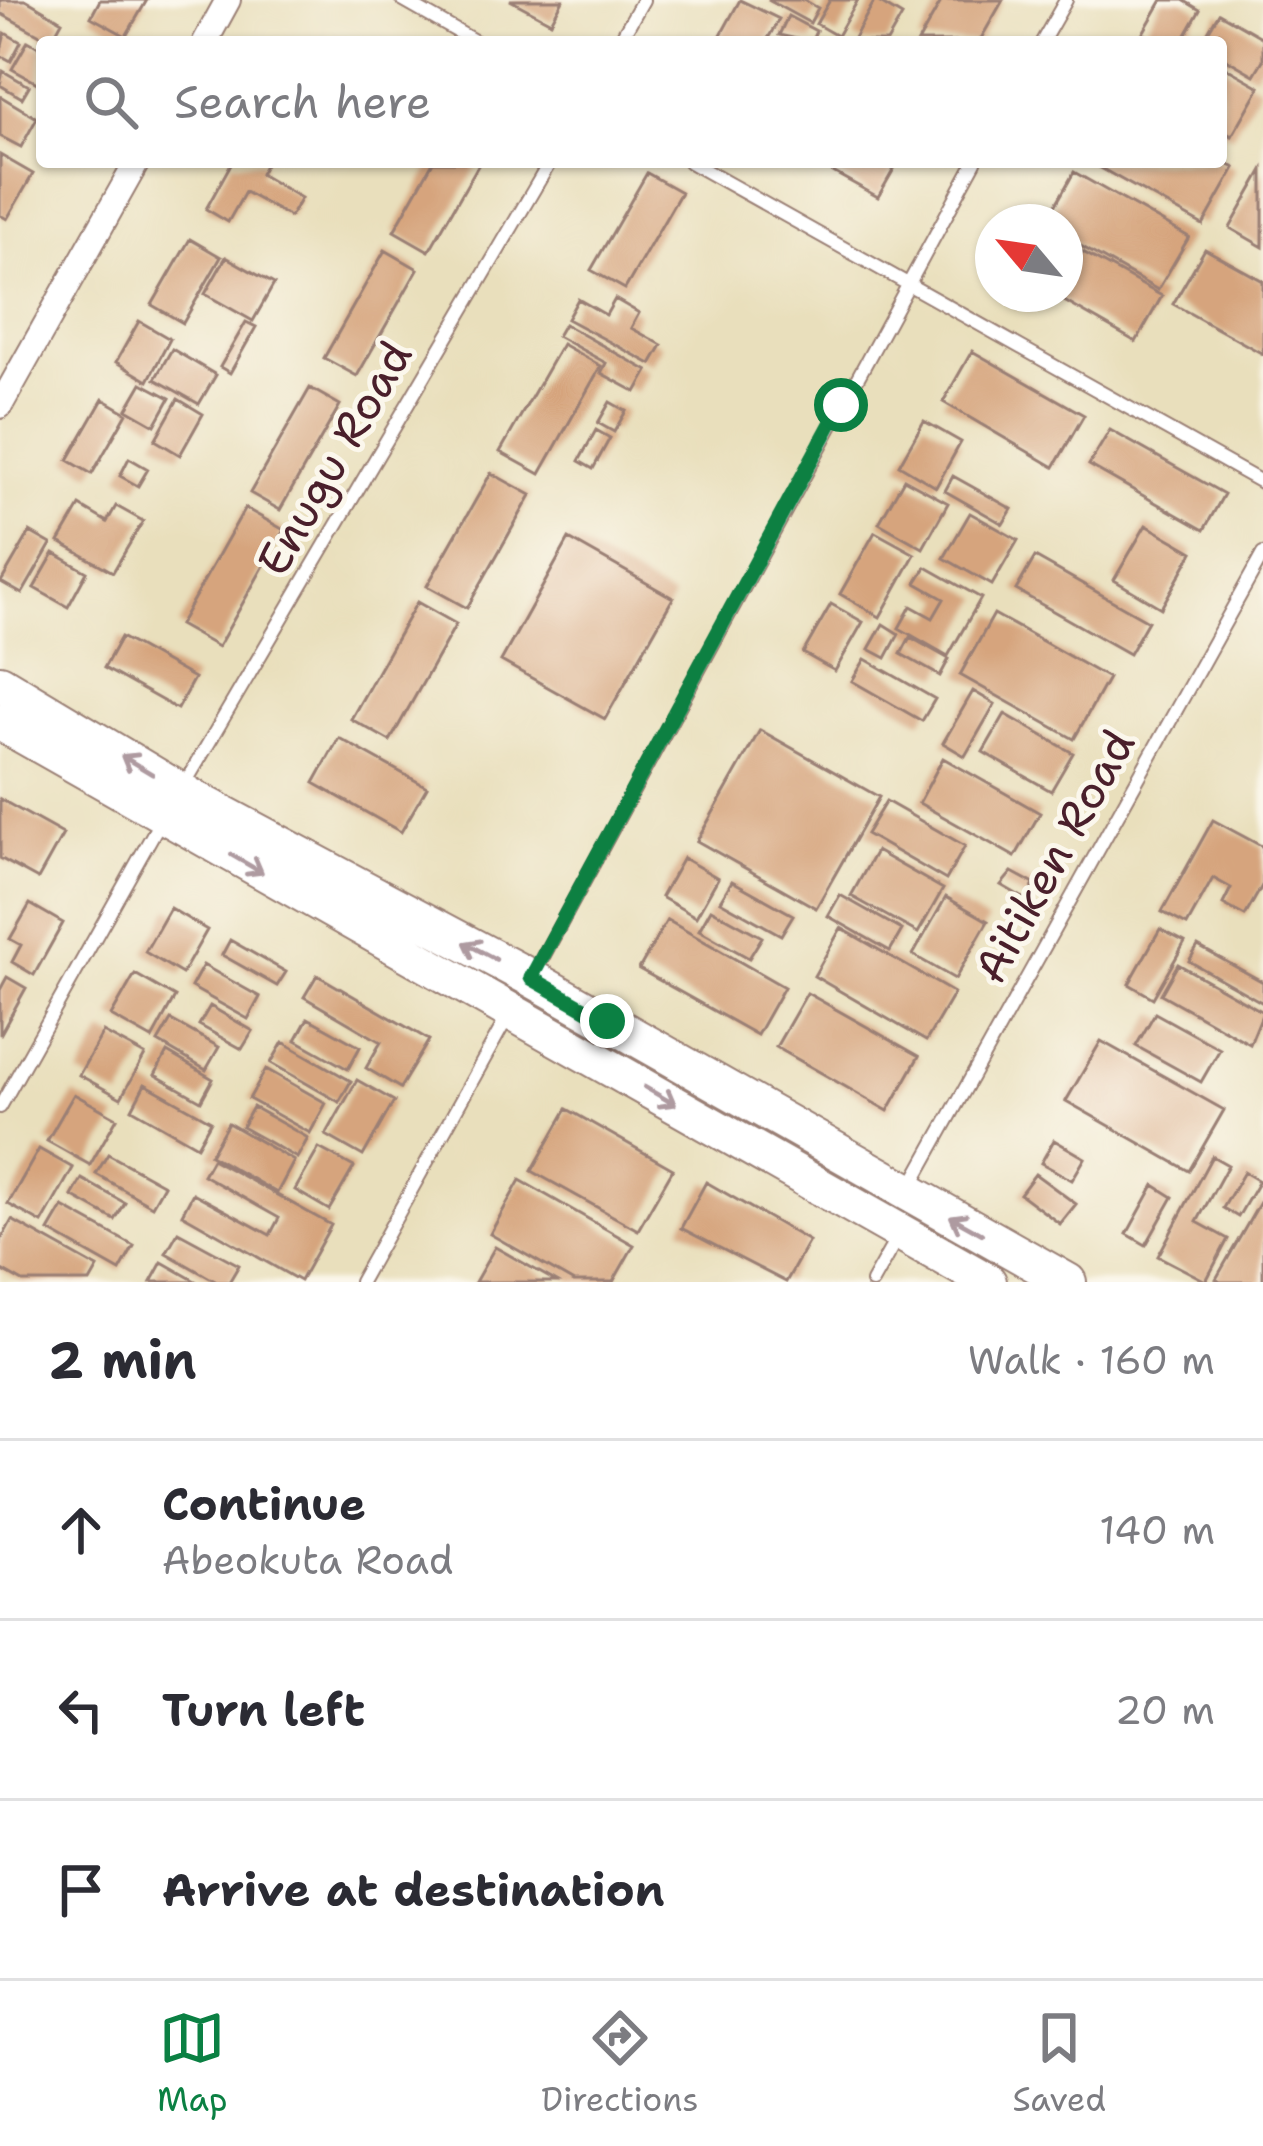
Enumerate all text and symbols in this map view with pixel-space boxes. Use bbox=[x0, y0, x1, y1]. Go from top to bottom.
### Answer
search box bbox=[36, 36, 1227, 168]
icon: search bbox=[78, 69, 144, 135]
text: Search here bbox=[174, 72, 431, 132]
north arrow bbox=[975, 204, 1083, 312]
street label: Enugu Road bbox=[243, 330, 425, 586]
route start bbox=[814, 378, 868, 432]
street label: Aitiken Road bbox=[960, 719, 1148, 993]
one-way arrow bbox=[120, 753, 155, 777]
one-way arrow bbox=[229, 852, 264, 876]
one-way arrow bbox=[463, 938, 499, 961]
route end bbox=[580, 994, 634, 1048]
one-way arrow bbox=[642, 1085, 677, 1109]
one-way arrow bbox=[949, 1213, 984, 1236]
text: 2 min bbox=[48, 1326, 197, 1394]
text: Walk · 160 m bbox=[968, 1334, 1215, 1386]
text: Continue bbox=[162, 1474, 366, 1534]
icon: ahead bbox=[48, 1497, 114, 1563]
text: 140 m bbox=[1099, 1504, 1215, 1556]
text: Abeokuta Road bbox=[162, 1534, 453, 1586]
icon: left bbox=[48, 1677, 114, 1743]
text: Turn left bbox=[162, 1680, 365, 1740]
text: 20 m bbox=[1115, 1684, 1215, 1736]
icon: arrive bbox=[48, 1857, 114, 1923]
text: Arrive at destination bbox=[162, 1860, 665, 1920]
tab: Map bbox=[157, 2005, 228, 2122]
tab: Directions bbox=[541, 2005, 699, 2122]
tab: Saved bbox=[1012, 2005, 1106, 2122]

